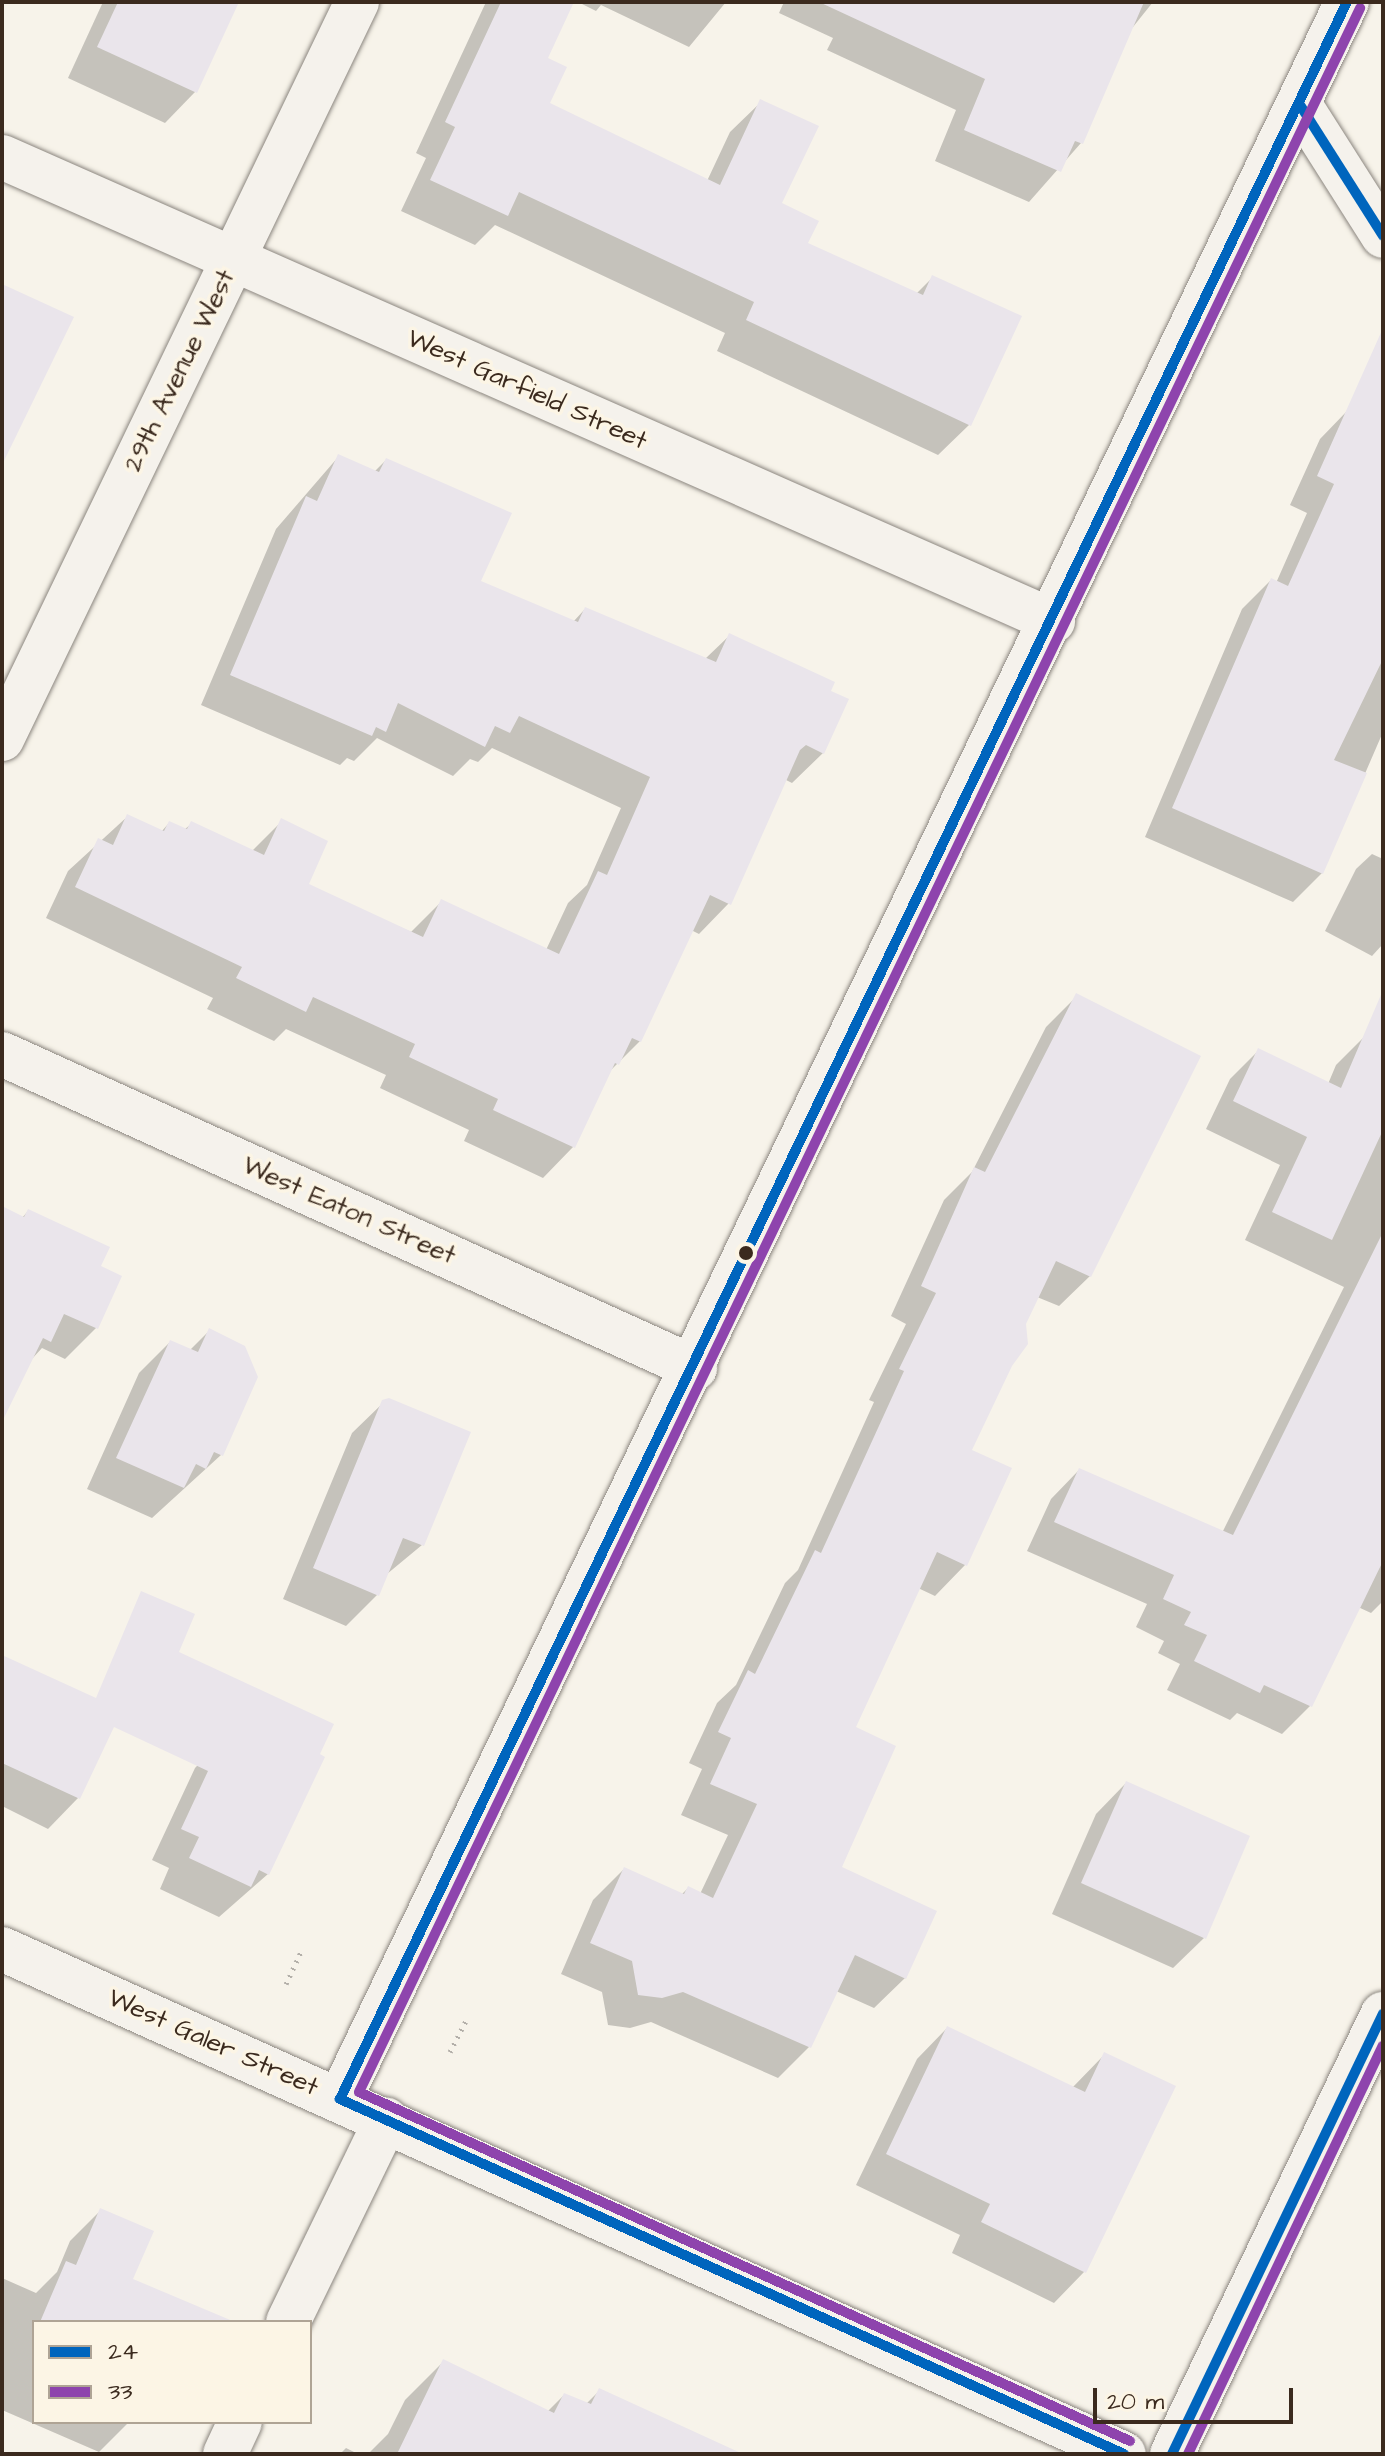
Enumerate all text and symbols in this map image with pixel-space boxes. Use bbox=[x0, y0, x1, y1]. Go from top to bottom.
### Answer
street label: 29th Avenue West bbox=[118, 265, 242, 477]
street label: West Garfield Street bbox=[402, 323, 652, 457]
street label: West Eaton Street bbox=[238, 1150, 460, 1272]
unlabelled marker bbox=[738, 1245, 754, 1261]
street label: West Galer Street bbox=[103, 1983, 323, 2103]
legend bbox=[32, 2320, 312, 2424]
text: 24 bbox=[108, 2335, 138, 2369]
scale bar bbox=[1097, 2372, 1297, 2422]
text: 33 bbox=[108, 2375, 132, 2409]
text: 20 m bbox=[1107, 2385, 1164, 2419]

